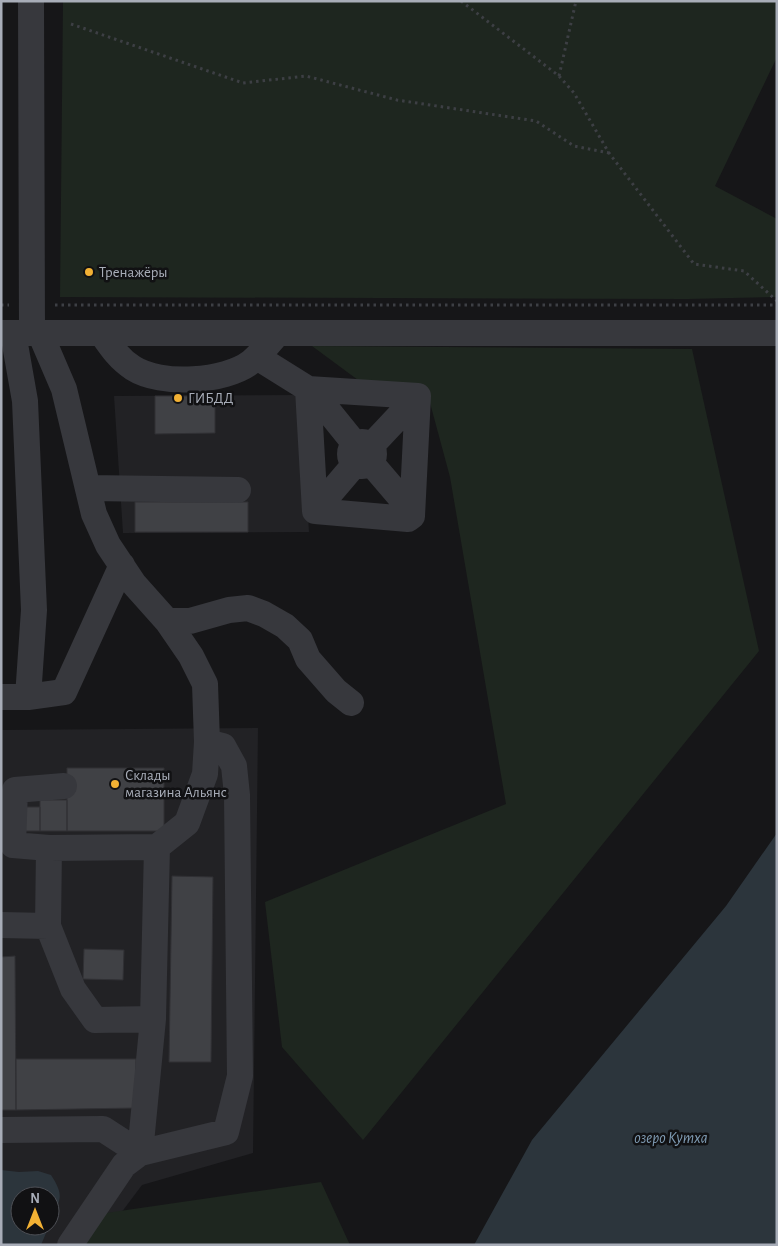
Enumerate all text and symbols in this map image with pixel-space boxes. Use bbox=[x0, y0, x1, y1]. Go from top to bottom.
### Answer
place label: Тренажёры bbox=[99, 265, 168, 280]
marker: Тренажёры bbox=[83, 266, 95, 278]
place label: ГИБДД bbox=[188, 391, 234, 406]
marker: ГИБДД bbox=[172, 392, 184, 404]
place label: Склады магазина Альянс bbox=[125, 768, 227, 800]
marker: Склады магазина Альянс bbox=[109, 778, 121, 790]
water label: озеро Кутха bbox=[634, 1130, 708, 1147]
north arrow bbox=[10, 1186, 60, 1236]
text: N bbox=[30, 1192, 40, 1206]

